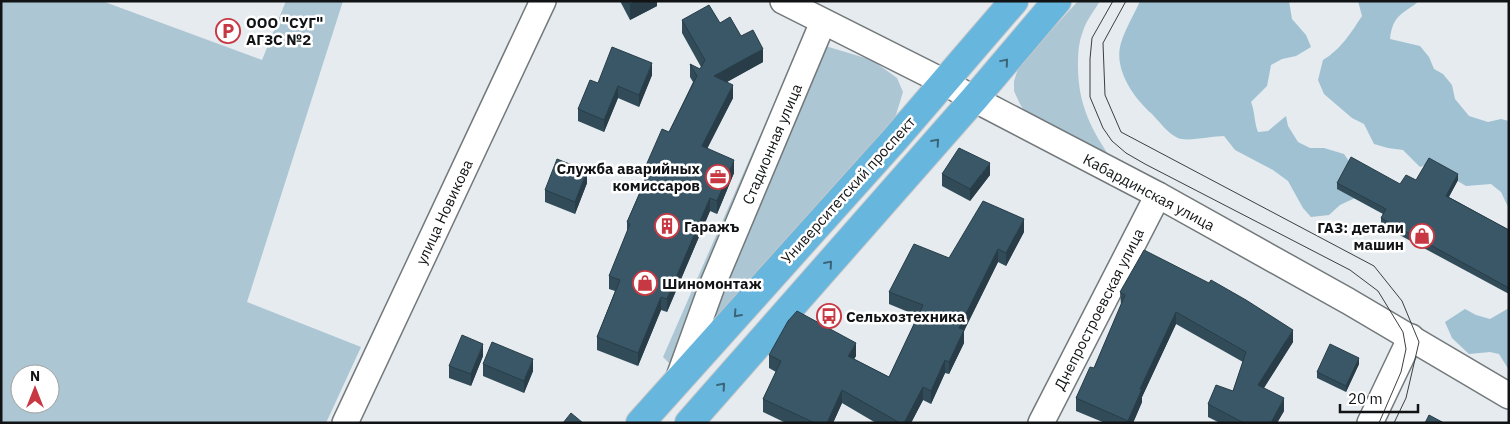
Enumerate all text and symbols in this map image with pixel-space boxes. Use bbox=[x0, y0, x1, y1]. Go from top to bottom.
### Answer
place label: ООО "СУГ" АГЗС №2 bbox=[246, 13, 323, 49]
parking icon: ООО "СУГ" АГЗС №2 bbox=[215, 18, 241, 44]
one-way arrow bbox=[1000, 59, 1008, 68]
street label: Стадионная улица bbox=[738, 81, 806, 207]
street label: Университетский проспект bbox=[777, 112, 919, 268]
one-way arrow bbox=[930, 139, 939, 148]
street label: Кабардинская улица bbox=[1080, 149, 1218, 235]
street label: улица Новикова bbox=[411, 156, 477, 268]
place label: Служба аварийных комиссаров bbox=[557, 159, 701, 195]
office icon: Служба аварийных комиссаров bbox=[705, 164, 731, 190]
building icon: Гаражъ bbox=[654, 213, 680, 239]
place label: Гаражъ bbox=[684, 217, 740, 236]
place label: ГАЗ: детали машин bbox=[1317, 218, 1404, 254]
shop icon: ГАЗ: детали машин bbox=[1409, 223, 1435, 249]
street label: Днепростроевская улица bbox=[1050, 225, 1148, 393]
one-way arrow bbox=[823, 261, 832, 270]
shop icon: Шиномонтаж bbox=[632, 270, 658, 296]
place label: Шиномонтаж bbox=[662, 274, 762, 293]
bus stop icon: Сельхозтехника bbox=[816, 303, 842, 329]
place label: Сельхозтехника bbox=[846, 307, 966, 326]
one-way arrow bbox=[734, 309, 743, 318]
north arrow bbox=[10, 364, 60, 414]
text: N bbox=[30, 367, 40, 385]
scale bar bbox=[1340, 382, 1418, 414]
one-way arrow bbox=[716, 383, 725, 392]
text: 20 m bbox=[1348, 389, 1383, 408]

